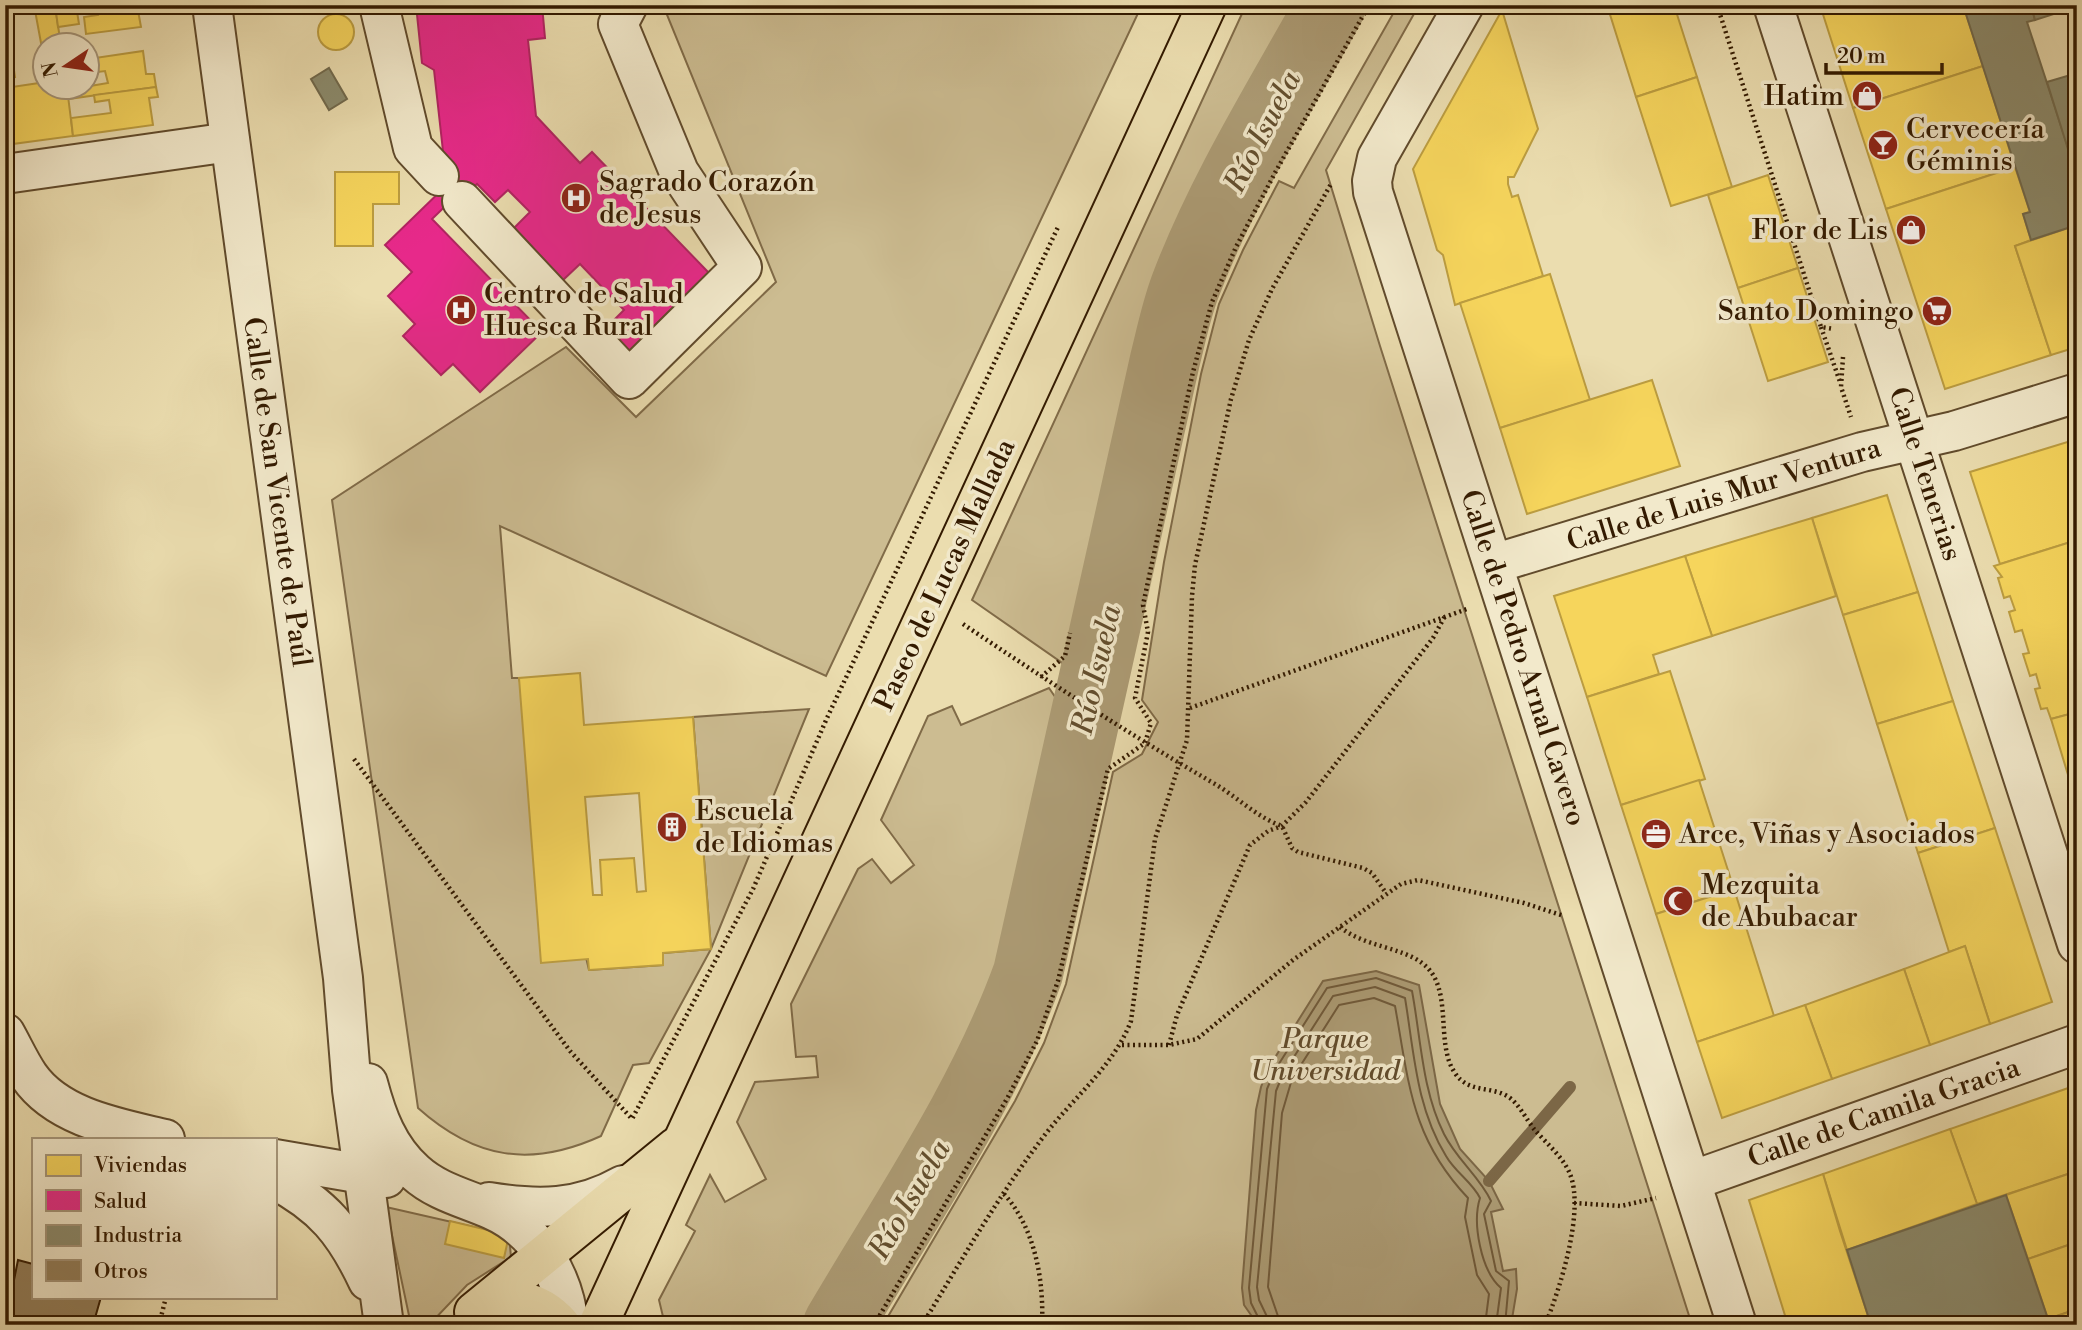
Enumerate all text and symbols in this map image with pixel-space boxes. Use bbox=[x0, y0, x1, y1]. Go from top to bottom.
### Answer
north arrow bbox=[32, 32, 102, 102]
scale bar bbox=[1826, 32, 1942, 76]
text: 20 m bbox=[1837, 44, 1886, 70]
text: N bbox=[37, 60, 64, 80]
water label: Río Isuela bbox=[1216, 64, 1310, 200]
place label: Hatim bbox=[1764, 79, 1844, 114]
shop icon: Hatim bbox=[1850, 79, 1884, 113]
place label: Cervecería Géminis bbox=[1906, 112, 2045, 179]
bar icon: Cervecería Géminis bbox=[1866, 128, 1900, 162]
place label: Sagrado Corazón de Jesus bbox=[599, 165, 815, 232]
hospital icon: Sagrado Corazón de Jesus bbox=[559, 181, 593, 215]
place label: Flor de Lis bbox=[1752, 213, 1888, 248]
shop icon: Flor de Lis bbox=[1894, 213, 1928, 247]
place label: Centro de Salud Huesca Rural bbox=[484, 277, 684, 344]
hospital icon: Centro de Salud Huesca Rural bbox=[444, 293, 478, 327]
place label: Santo Domingo bbox=[1718, 294, 1914, 329]
supermarket icon: Santo Domingo bbox=[1920, 294, 1954, 328]
street label: Calle de San Vicente de Paúl bbox=[235, 315, 319, 669]
street label: Calle Tenerias bbox=[1880, 383, 1970, 565]
street label: Calle de Luis Mur Ventura bbox=[1563, 430, 1886, 559]
street label: Paseo de Lucas Mallada bbox=[867, 433, 1024, 717]
street label: Calle de Pedro Arnal Cavero bbox=[1452, 486, 1594, 830]
water label: Río Isuela bbox=[1063, 601, 1130, 739]
place label: Escuela de Idiomas bbox=[695, 794, 833, 861]
building icon: Escuela de Idiomas bbox=[655, 810, 689, 844]
office icon: Arce, Viñas y Asociados bbox=[1639, 817, 1673, 851]
place label: Arce, Viñas y Asociados bbox=[1678, 817, 1975, 852]
place label: Mezquita de Abubacar bbox=[1701, 868, 1858, 935]
mosque icon: Mezquita de Abubacar bbox=[1661, 884, 1695, 918]
park label: Parque Universidad bbox=[1250, 1022, 1401, 1089]
street label: Calle de Camila Gracia bbox=[1743, 1050, 2025, 1176]
water label: Río Isuela bbox=[860, 1133, 960, 1267]
legend bbox=[32, 1138, 276, 1298]
text: Viviendas bbox=[93, 1153, 187, 1179]
text: Salud bbox=[94, 1189, 147, 1215]
text: Industria bbox=[94, 1223, 183, 1249]
text: Otros bbox=[94, 1259, 148, 1285]

